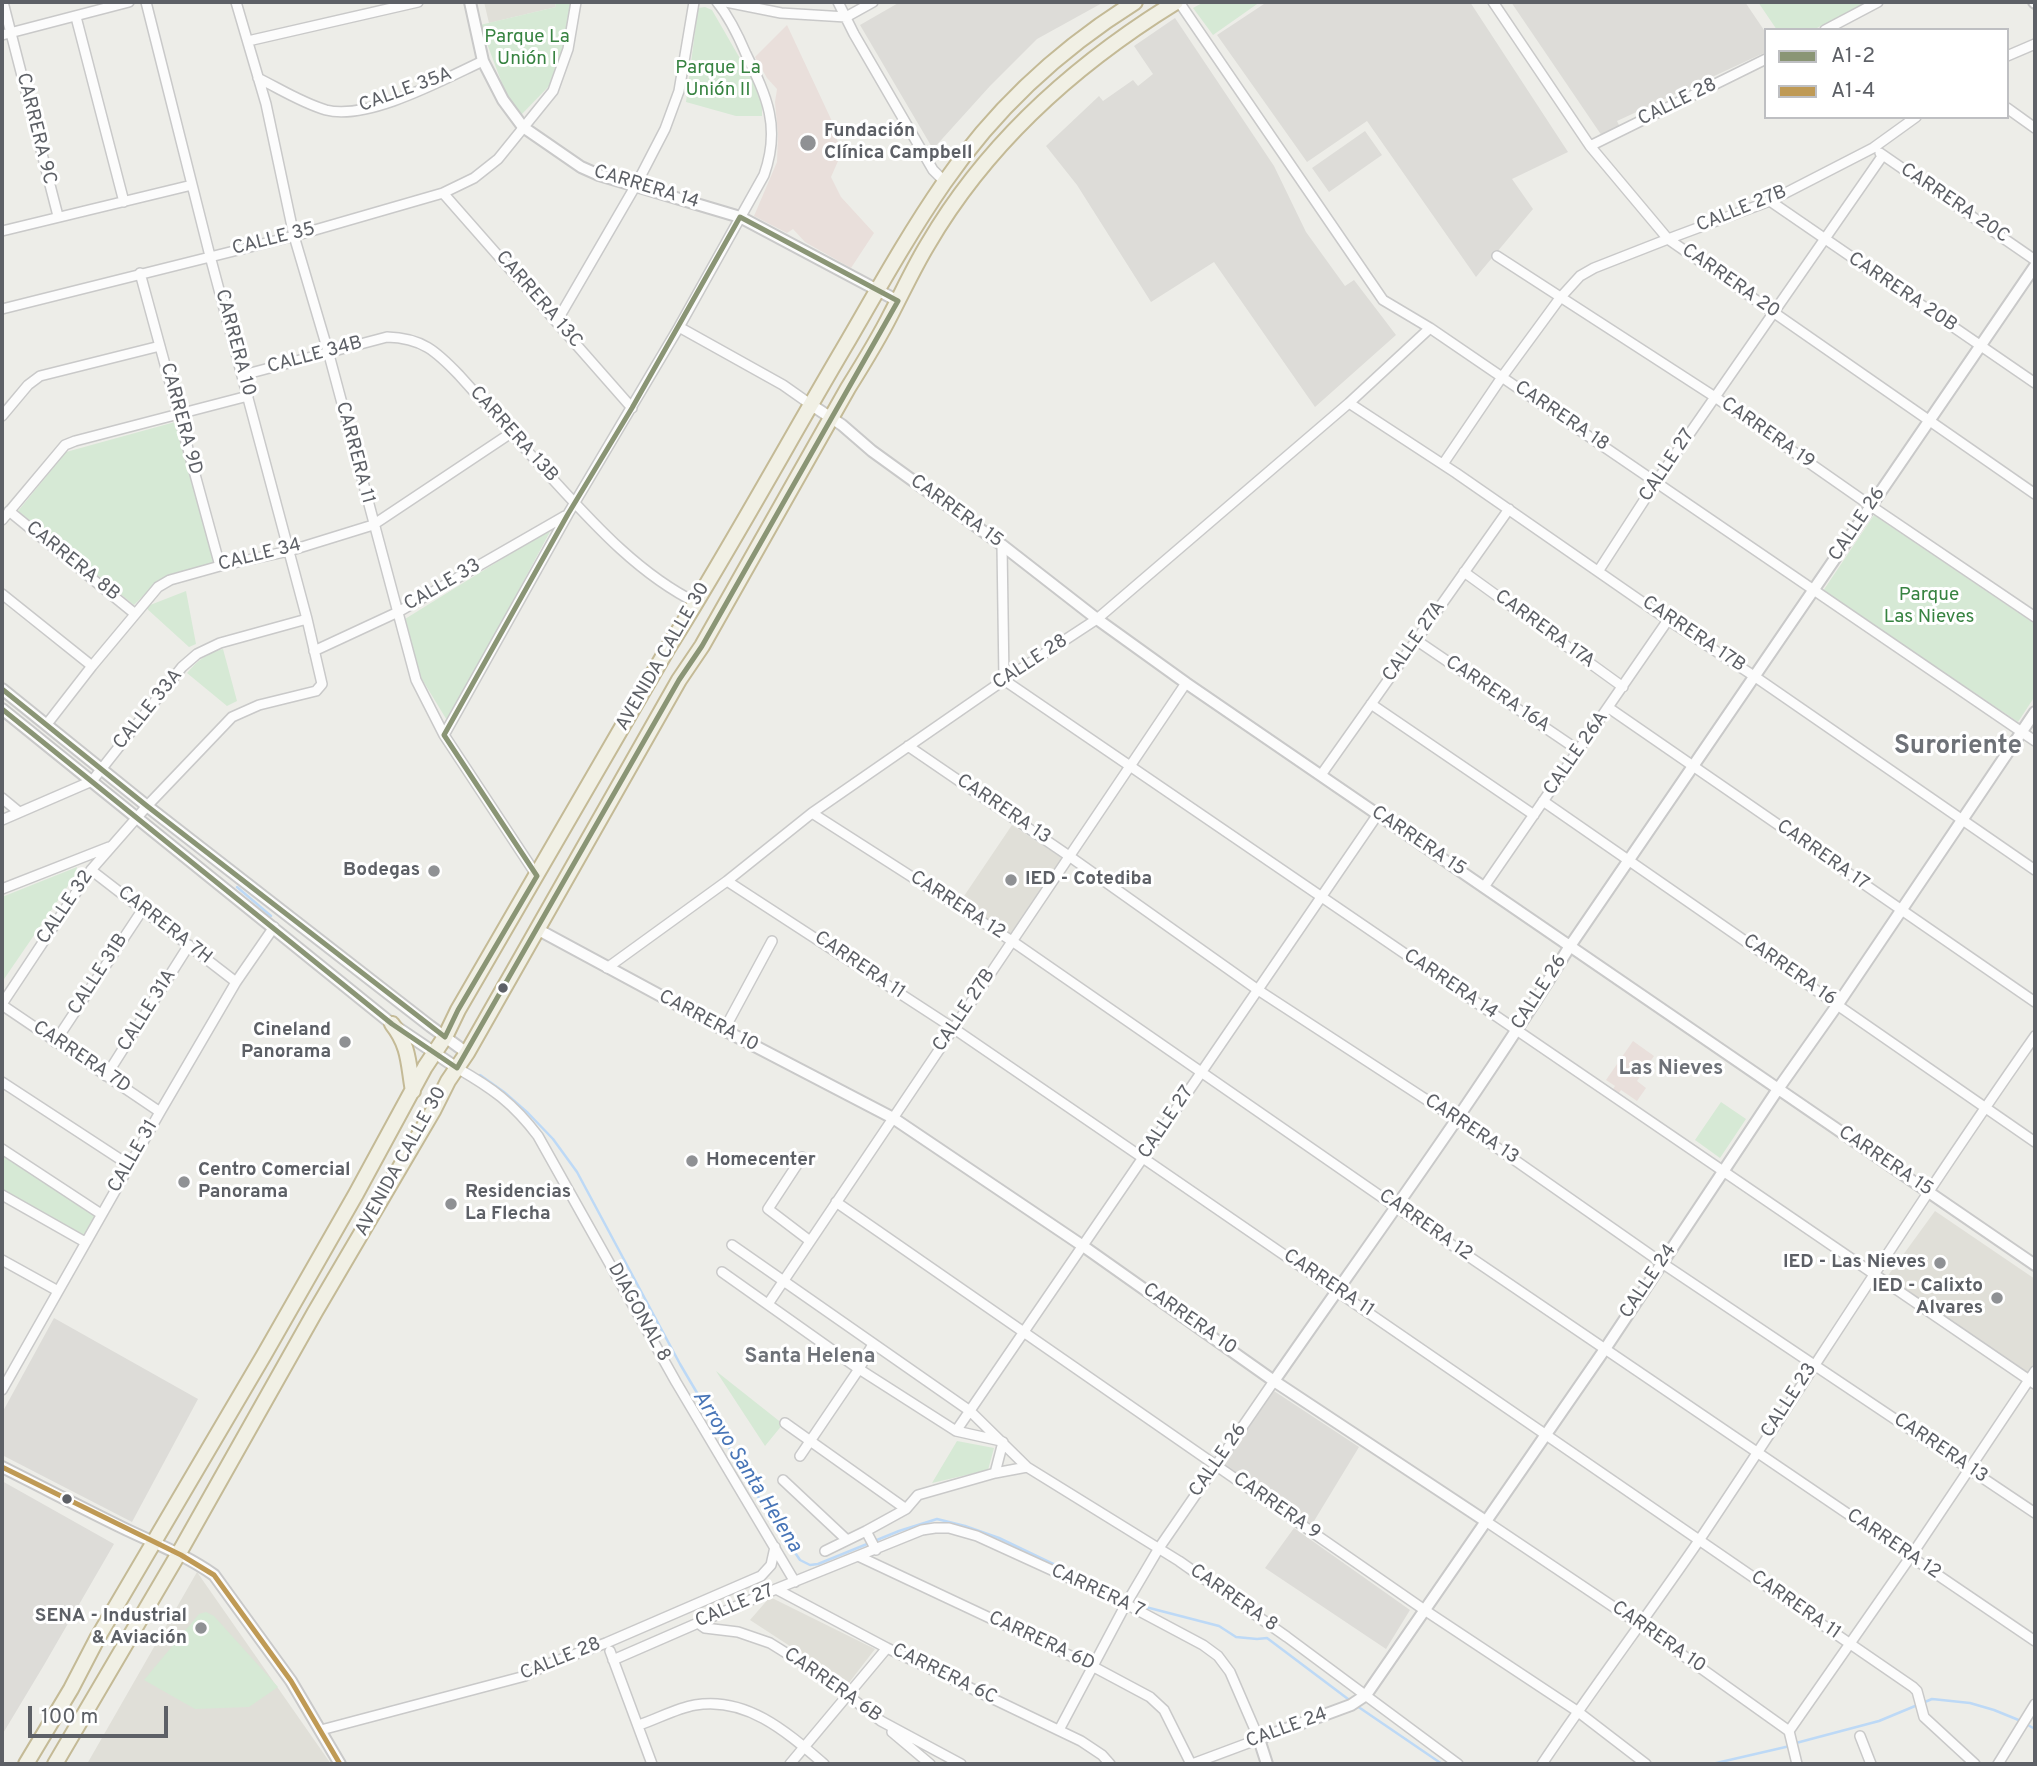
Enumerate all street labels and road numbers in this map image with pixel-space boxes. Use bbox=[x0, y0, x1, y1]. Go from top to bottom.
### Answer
street label: CALLE 35A bbox=[356, 64, 456, 118]
street label: CARRERA 9C bbox=[10, 71, 60, 187]
street label: CALLE 28 bbox=[1635, 74, 1721, 132]
street label: CARRERA 20C bbox=[1895, 159, 2013, 249]
street label: CARRERA 14 bbox=[591, 161, 701, 215]
street label: CALLE 27B bbox=[1694, 182, 1790, 238]
street label: CALLE 35 bbox=[230, 219, 318, 261]
street label: CARRERA 20 bbox=[1677, 240, 1783, 324]
street label: CARRERA 13C bbox=[490, 247, 586, 353]
street label: CARRERA 20B bbox=[1843, 248, 1961, 338]
street label: CARRERA 10 bbox=[209, 287, 259, 399]
street label: CALLE 34B bbox=[265, 332, 365, 380]
street label: CARRERA 9D bbox=[154, 361, 206, 477]
street label: CARRERA 18 bbox=[1509, 377, 1613, 457]
street label: CARRERA 13B bbox=[464, 382, 562, 488]
street label: CARRERA 19 bbox=[1716, 393, 1818, 475]
street label: CARRERA 11 bbox=[329, 400, 379, 506]
street label: CALLE 27 bbox=[1635, 425, 1701, 507]
street label: CARRERA 15 bbox=[905, 471, 1007, 553]
street label: CALLE 26 bbox=[1825, 484, 1891, 566]
street label: CARRERA 8B bbox=[20, 517, 124, 607]
street label: CALLE 34 bbox=[216, 535, 304, 577]
street label: CALLE 33 bbox=[401, 555, 485, 617]
street label: AVENIDA CALLE 30 bbox=[612, 579, 716, 735]
street label: CARRERA 17A bbox=[1490, 586, 1598, 674]
street label: CARRERA 17B bbox=[1637, 592, 1749, 678]
street label: CALLE 27A bbox=[1379, 597, 1451, 687]
street label: CALLE 28 bbox=[989, 630, 1073, 696]
street label: CARRERA 16A bbox=[1440, 652, 1554, 738]
street label: CALLE 33A bbox=[110, 665, 188, 755]
street label: CALLE 26A bbox=[1540, 708, 1614, 800]
street label: CARRERA 13 bbox=[951, 770, 1055, 850]
street label: CARRERA 15 bbox=[1366, 802, 1470, 882]
street label: CARRERA 17 bbox=[1771, 816, 1873, 896]
street label: CALLE 32 bbox=[33, 867, 99, 949]
street label: CARRERA 12 bbox=[905, 867, 1009, 945]
street label: CARRERA 7H bbox=[112, 882, 216, 970]
street label: CARRERA 11 bbox=[809, 927, 909, 1005]
street label: CALLE 31B bbox=[64, 930, 134, 1020]
street label: CARRERA 16 bbox=[1738, 930, 1840, 1012]
street label: CARRERA 14 bbox=[1398, 945, 1502, 1025]
street label: CALLE 26 bbox=[1507, 951, 1573, 1035]
street label: CALLE 27B bbox=[929, 965, 1001, 1057]
street label: CALLE 31A bbox=[114, 966, 182, 1056]
street label: CARRERA 10 bbox=[654, 986, 762, 1058]
street label: CARRERA 7D bbox=[28, 1017, 134, 1099]
street label: CALLE 27 bbox=[1134, 1082, 1200, 1164]
street label: AVENIDA CALLE 30 bbox=[351, 1083, 453, 1241]
street label: CARRERA 13 bbox=[1419, 1090, 1523, 1170]
street label: CALLE 31 bbox=[104, 1117, 164, 1197]
street label: CARRERA 15 bbox=[1833, 1122, 1937, 1202]
street label: CARRERA 12 bbox=[1374, 1185, 1476, 1267]
street label: CALLE 24 bbox=[1616, 1240, 1682, 1324]
street label: CARRERA 11 bbox=[1278, 1245, 1378, 1323]
street label: DIAGONAL 8 bbox=[602, 1260, 674, 1366]
street label: CARRERA 10 bbox=[1138, 1279, 1240, 1361]
street label: CALLE 23 bbox=[1757, 1359, 1823, 1443]
street label: CARRERA 13 bbox=[1888, 1409, 1992, 1489]
street label: CALLE 26 bbox=[1185, 1420, 1253, 1502]
street label: CARRERA 9 bbox=[1228, 1468, 1324, 1546]
street label: CARRERA 12 bbox=[1841, 1505, 1945, 1585]
street label: CARRERA 7 bbox=[1047, 1560, 1147, 1624]
street label: CARRERA 8 bbox=[1185, 1560, 1281, 1638]
street label: CARRERA 11 bbox=[1746, 1567, 1844, 1645]
street label: CALLE 27 bbox=[692, 1580, 778, 1634]
street label: CARRERA 10 bbox=[1607, 1597, 1709, 1679]
street label: CARRERA 6D bbox=[984, 1607, 1098, 1677]
street label: CALLE 28 bbox=[517, 1634, 605, 1686]
street label: CARRERA 6C bbox=[888, 1640, 1000, 1710]
street label: CARRERA 6B bbox=[779, 1644, 885, 1728]
street label: CALLE 24 bbox=[1243, 1704, 1331, 1754]

